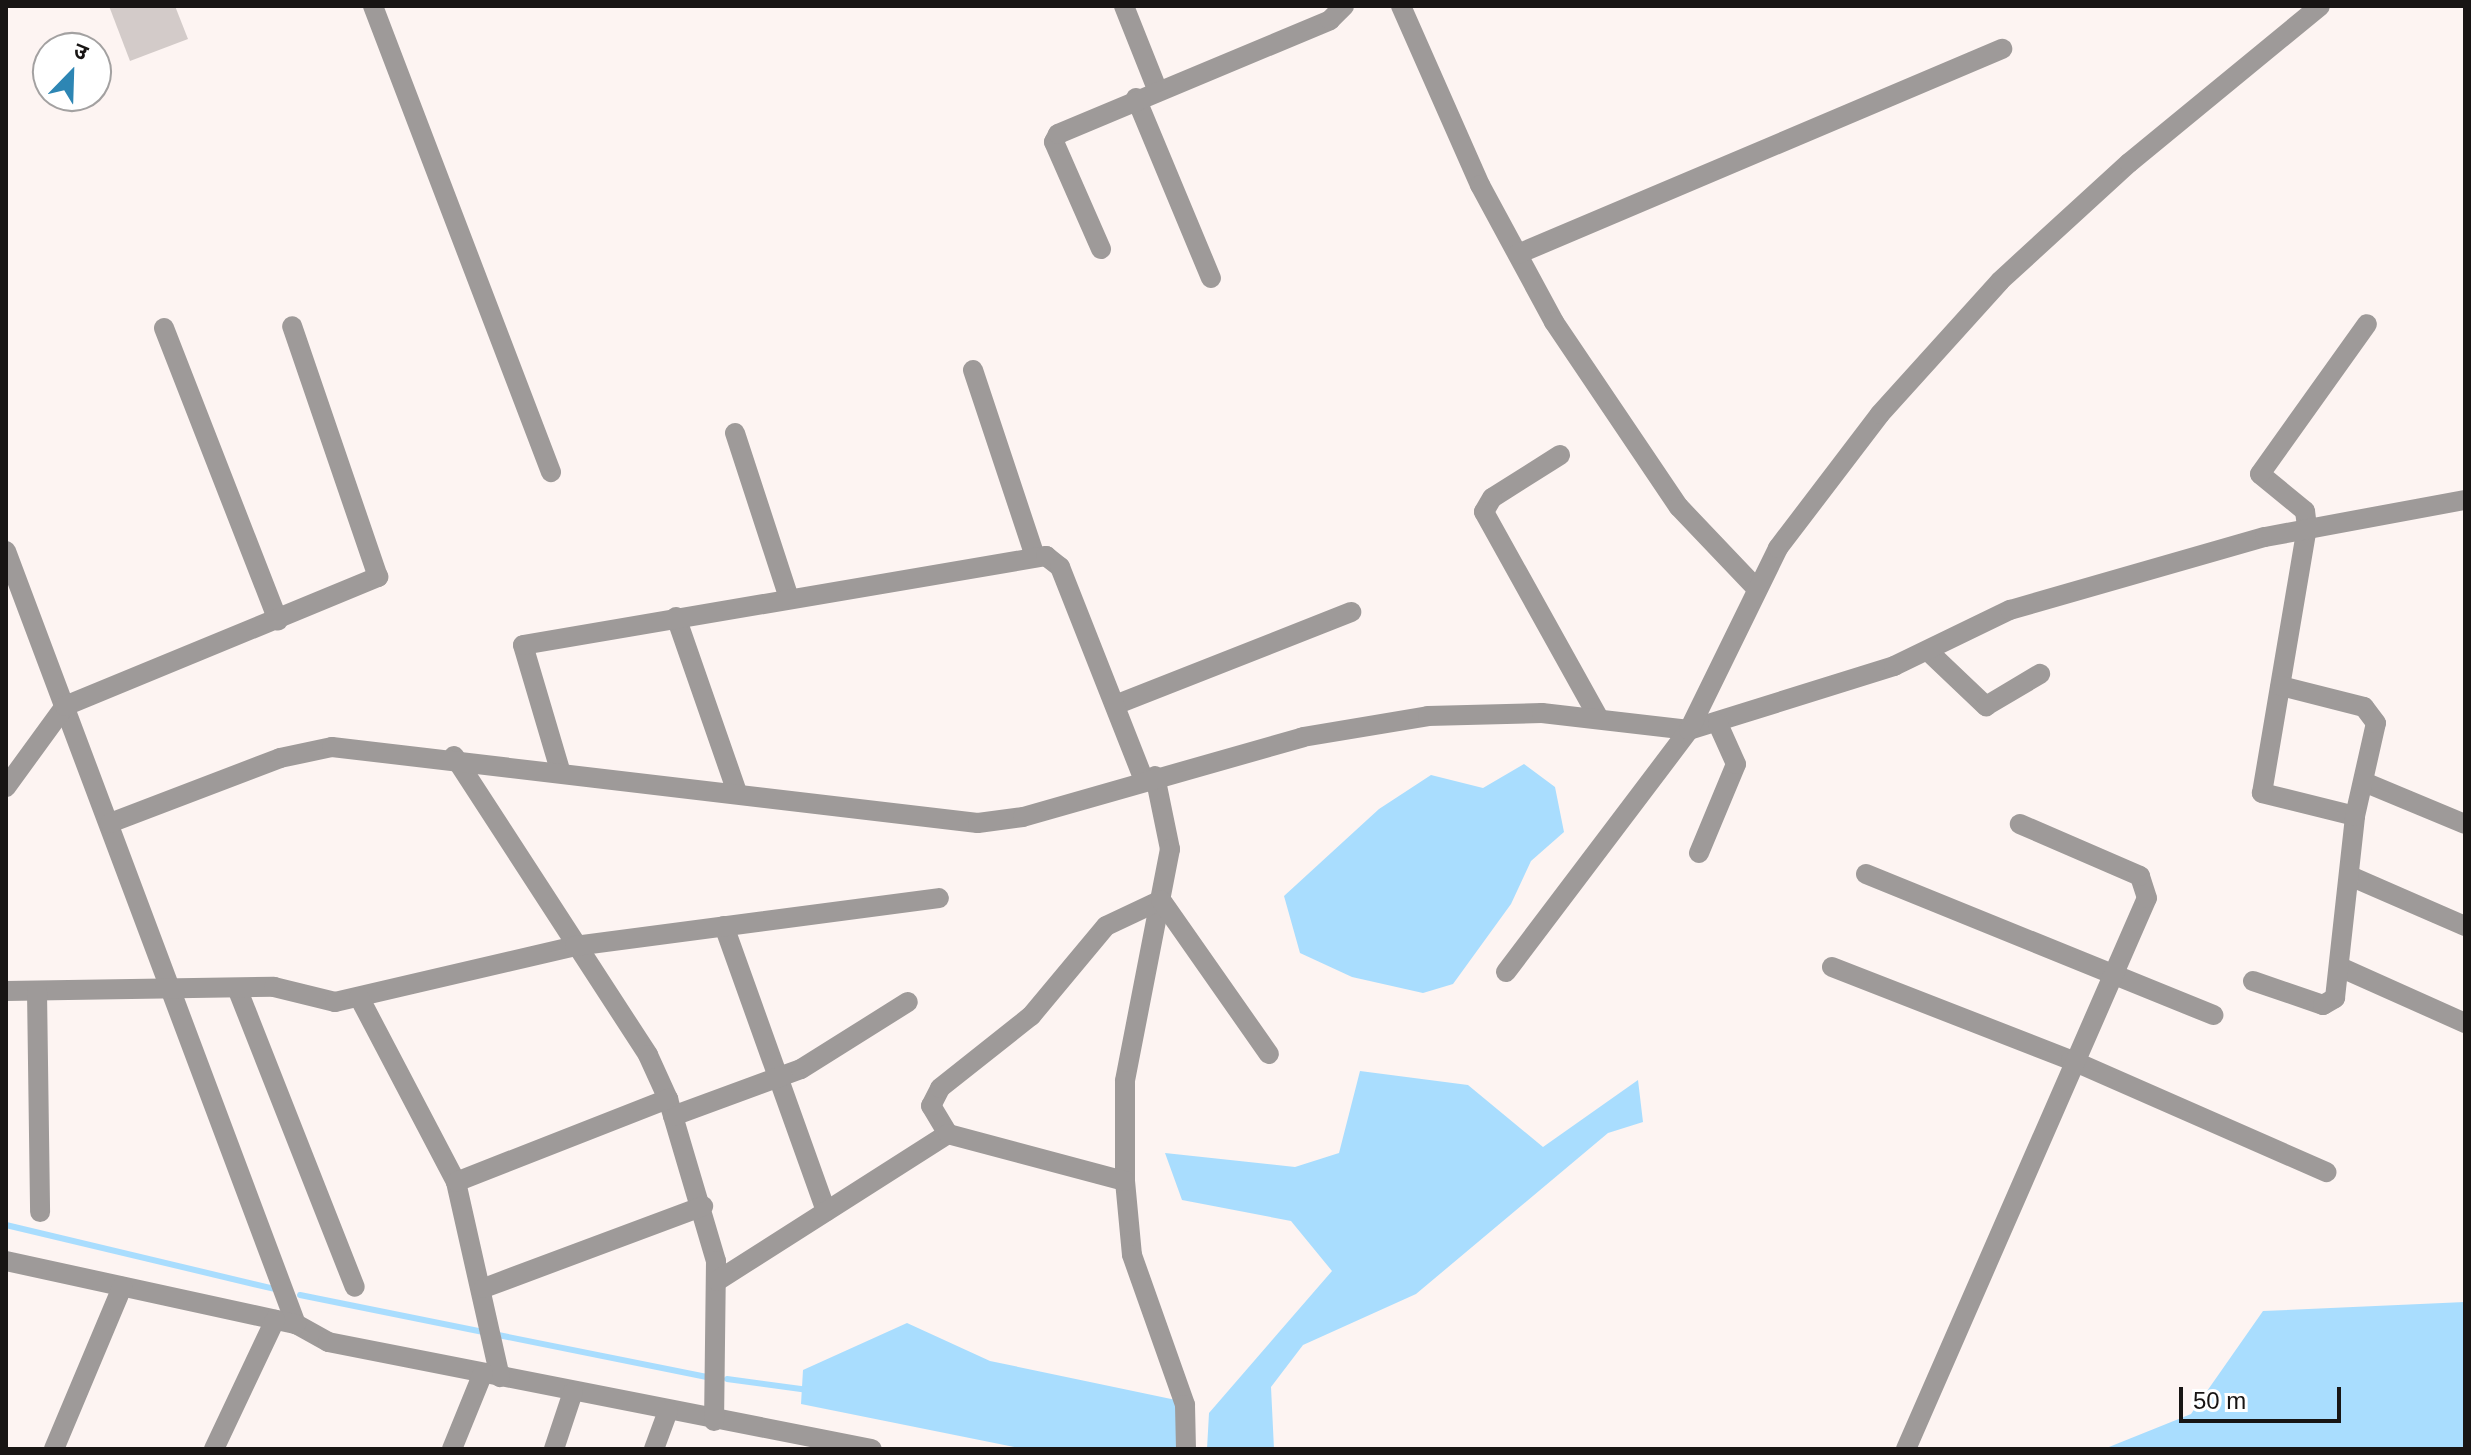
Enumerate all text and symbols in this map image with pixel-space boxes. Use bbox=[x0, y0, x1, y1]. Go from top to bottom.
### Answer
north arrow bbox=[32, 32, 112, 112]
text: उ bbox=[70, 37, 92, 65]
scale bar bbox=[2183, 1371, 2345, 1421]
text: 50 m bbox=[2193, 1387, 2246, 1414]

